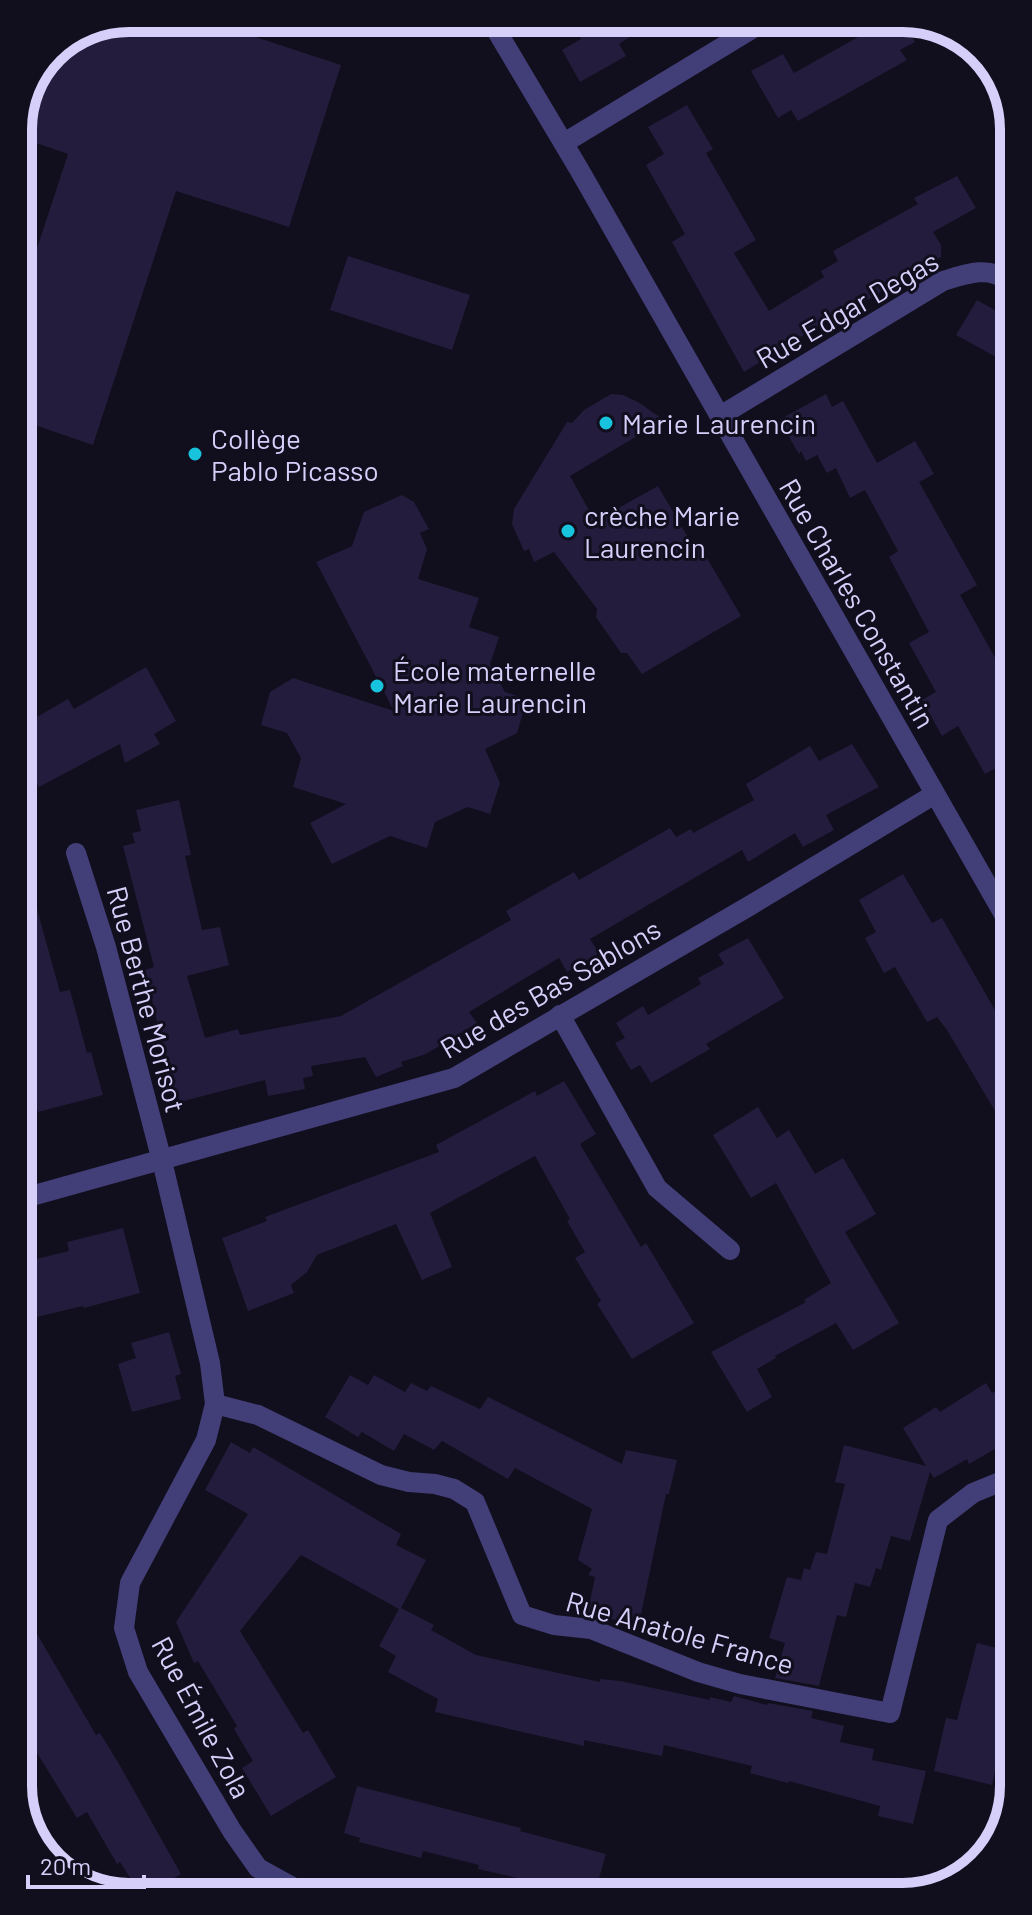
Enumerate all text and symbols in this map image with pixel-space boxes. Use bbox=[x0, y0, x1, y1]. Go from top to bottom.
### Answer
street label: Rue Edgar Degas bbox=[750, 243, 944, 375]
place label: Marie Laurencin bbox=[622, 406, 816, 440]
marker: Marie Laurencin bbox=[597, 414, 615, 432]
place label: Collège Pablo Picasso bbox=[211, 421, 379, 487]
marker: Collège Pablo Picasso bbox=[186, 445, 204, 463]
street label: Rue Charles Constantin bbox=[773, 472, 943, 734]
place label: crèche Marie Laurencin bbox=[584, 498, 740, 564]
marker: crèche Marie Laurencin bbox=[559, 522, 577, 540]
place label: École maternelle Marie Laurencin bbox=[393, 653, 597, 719]
marker: École maternelle Marie Laurencin bbox=[368, 677, 386, 695]
street label: Rue Berthe Morisot bbox=[100, 882, 194, 1116]
street label: Rue des Bas Sablons bbox=[434, 911, 666, 1065]
street label: Rue Anatole France bbox=[562, 1583, 798, 1681]
street label: Rue Émile Zola bbox=[145, 1630, 259, 1804]
scale bar bbox=[28, 1839, 144, 1889]
text: 20 m bbox=[40, 1851, 91, 1880]

